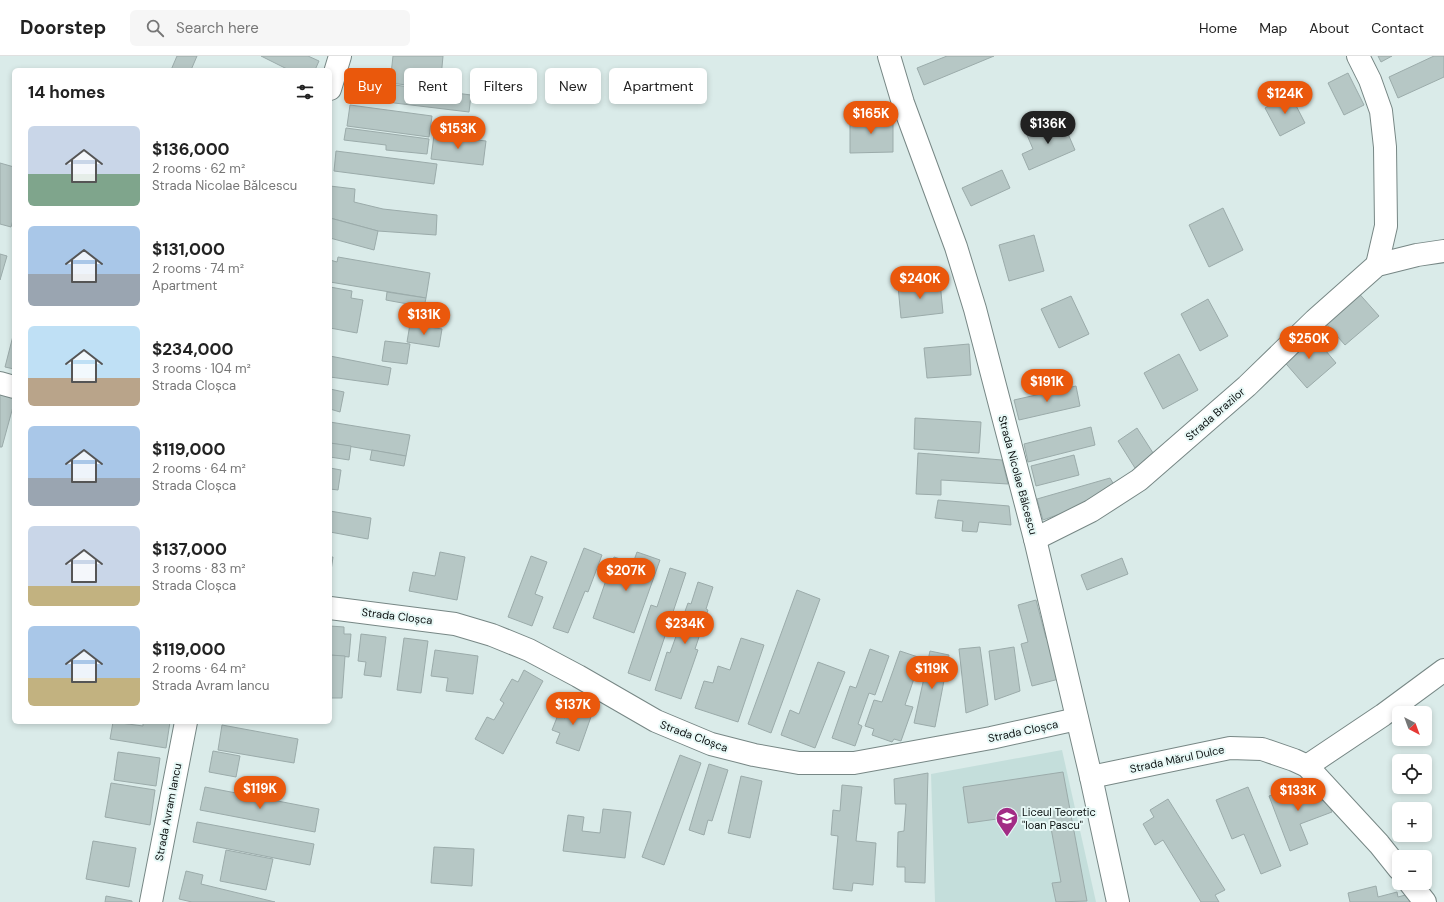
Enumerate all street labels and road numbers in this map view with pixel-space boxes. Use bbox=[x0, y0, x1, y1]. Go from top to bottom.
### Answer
street label: Strada Brazilor bbox=[1182, 384, 1248, 444]
street label: Strada Nicolae Bălcescu bbox=[995, 414, 1041, 536]
street label: Strada Cloșca bbox=[361, 605, 433, 627]
street label: Strada Cloșca bbox=[658, 717, 730, 755]
street label: Strada Cloșca bbox=[987, 717, 1059, 745]
street label: Strada Mărul Dulce bbox=[1128, 742, 1226, 776]
street label: Strada Avram Iancu bbox=[152, 762, 184, 862]

